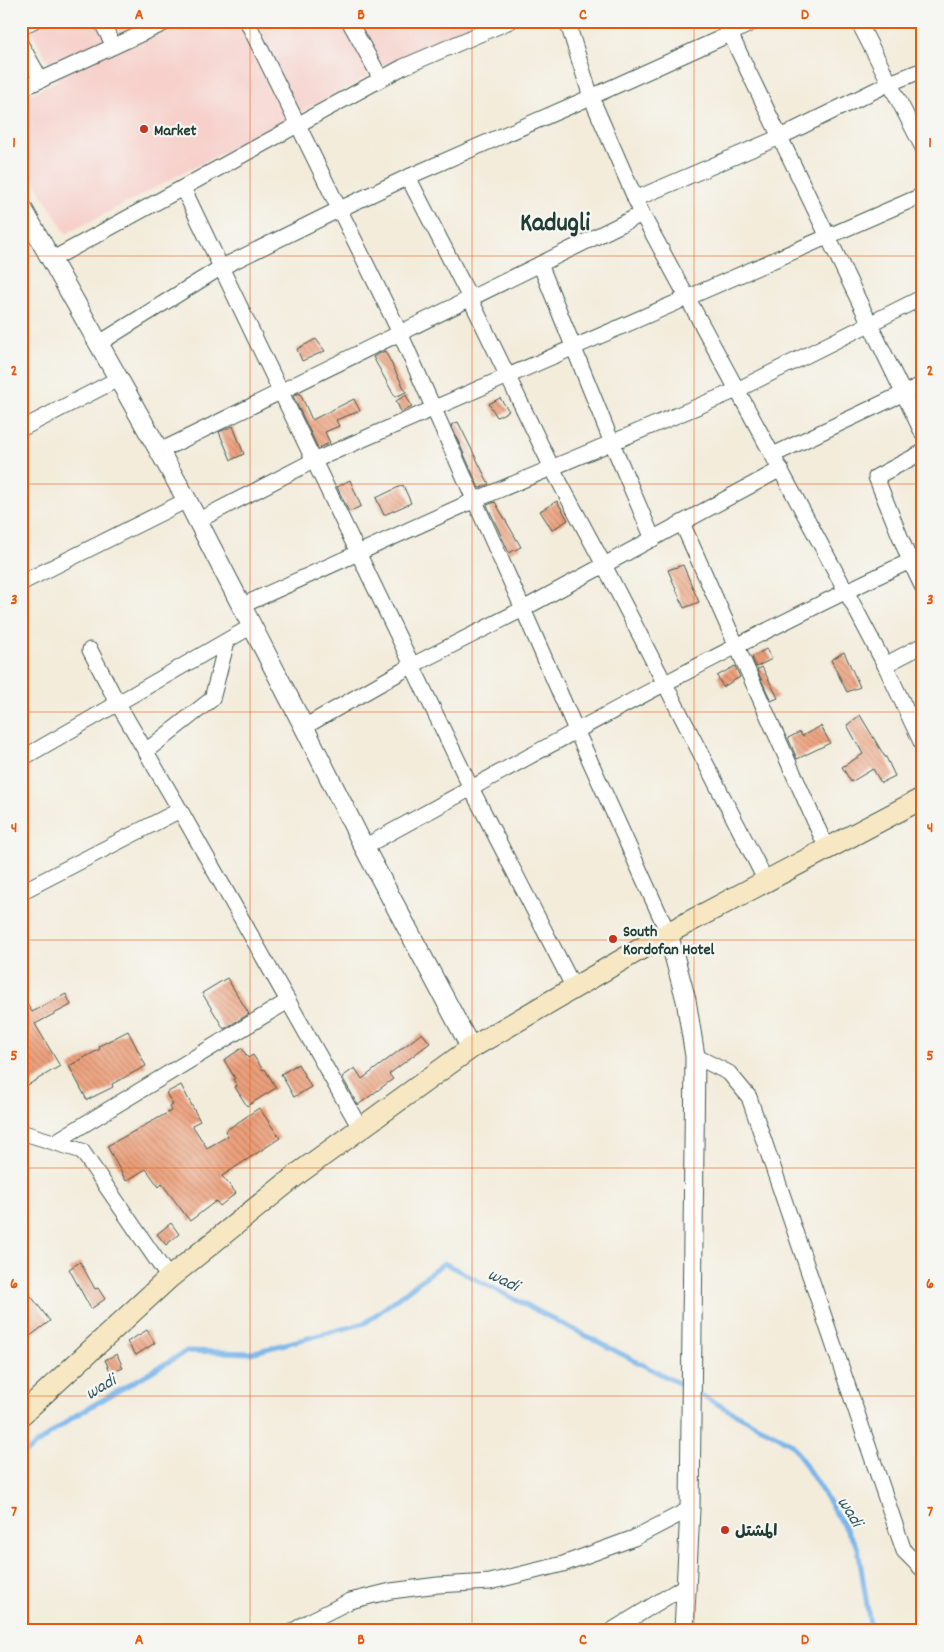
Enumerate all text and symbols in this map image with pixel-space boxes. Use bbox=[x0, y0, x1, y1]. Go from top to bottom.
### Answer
text: A bbox=[135, 4, 144, 27]
text: B bbox=[357, 4, 365, 27]
text: C bbox=[579, 4, 587, 27]
text: D bbox=[801, 4, 810, 27]
place label: Market bbox=[154, 120, 196, 143]
marker: Market bbox=[138, 123, 150, 135]
text: 1 bbox=[12, 132, 16, 155]
text: 1 bbox=[928, 132, 932, 155]
district label: Kadugli bbox=[520, 206, 590, 243]
text: 2 bbox=[11, 360, 18, 383]
text: 2 bbox=[927, 360, 934, 383]
text: 3 bbox=[10, 589, 18, 612]
text: 3 bbox=[926, 589, 934, 612]
text: 4 bbox=[11, 817, 17, 840]
text: 4 bbox=[927, 817, 933, 840]
place label: South Kordofan Hotel bbox=[623, 921, 715, 962]
marker: South Kordofan Hotel bbox=[607, 933, 619, 945]
text: 5 bbox=[10, 1045, 18, 1068]
text: 5 bbox=[926, 1045, 934, 1068]
water label: wadi bbox=[483, 1263, 525, 1301]
text: 6 bbox=[10, 1273, 18, 1296]
text: 6 bbox=[926, 1273, 934, 1296]
water label: wadi bbox=[81, 1368, 124, 1407]
water label: wadi bbox=[830, 1492, 869, 1535]
text: 7 bbox=[11, 1501, 17, 1524]
text: 7 bbox=[927, 1501, 933, 1524]
place label: المشتل bbox=[735, 1521, 777, 1544]
marker: المشتل bbox=[719, 1524, 731, 1536]
text: A bbox=[135, 1629, 144, 1652]
text: B bbox=[357, 1629, 365, 1652]
text: C bbox=[579, 1629, 587, 1652]
text: D bbox=[801, 1629, 810, 1652]

